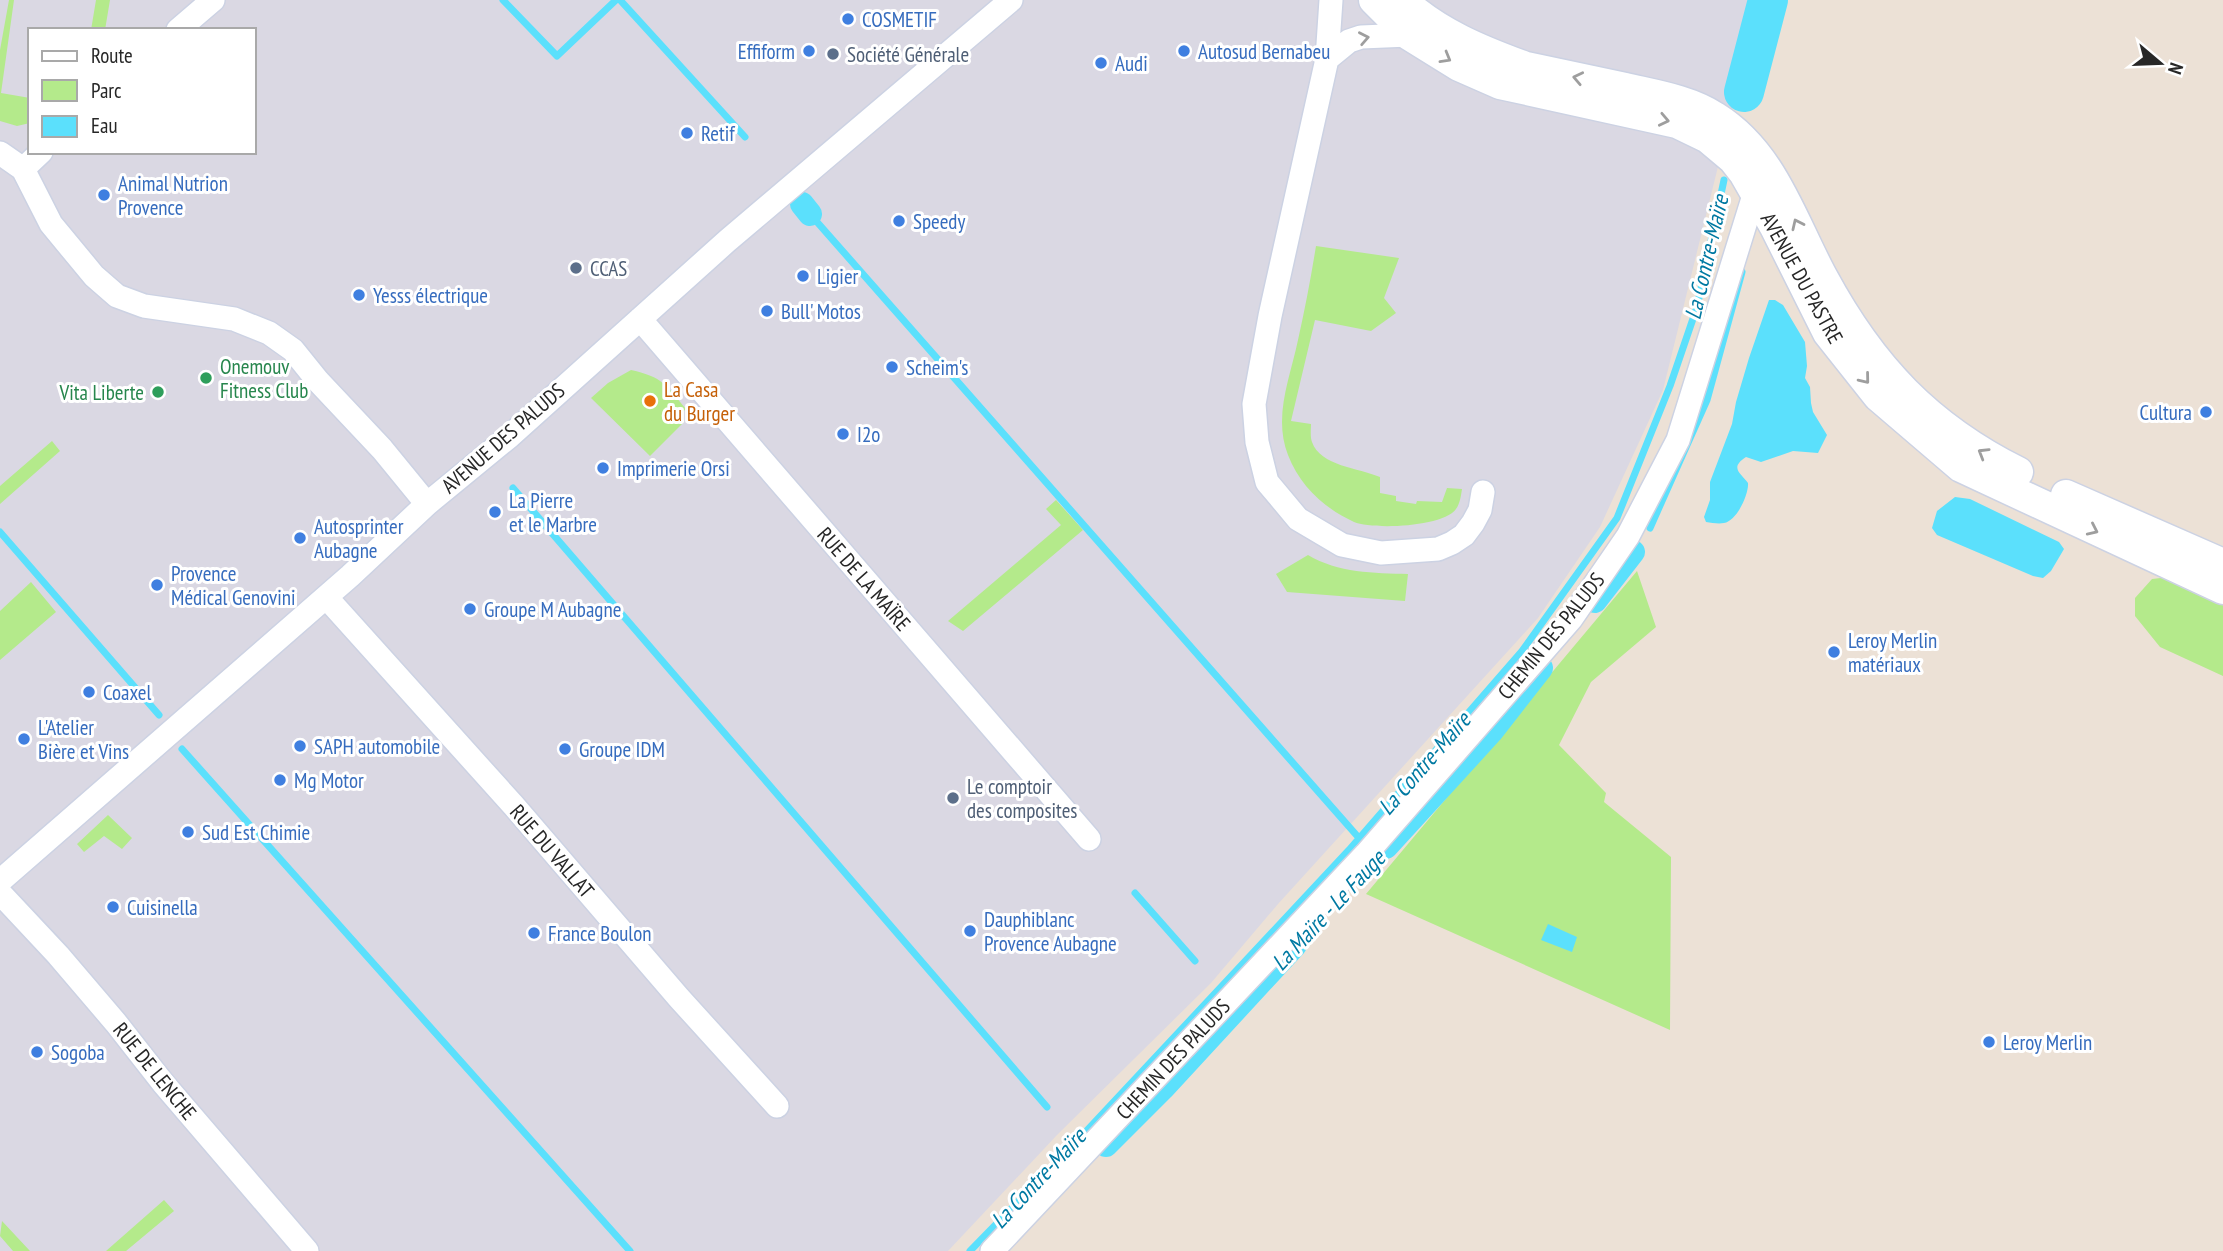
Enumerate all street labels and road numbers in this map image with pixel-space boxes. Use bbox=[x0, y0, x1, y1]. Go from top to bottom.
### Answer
street label: AVENUE DU PASTRE bbox=[1755, 208, 1849, 348]
street label: AVENUE DES PALUDS bbox=[436, 377, 570, 499]
street label: RUE DE LA MAÏRE bbox=[812, 522, 916, 636]
street label: CHEMIN DES PALUDS bbox=[1492, 567, 1610, 705]
street label: RUE DU VALLAT bbox=[504, 799, 600, 904]
street label: CHEMIN DES PALUDS bbox=[1110, 993, 1236, 1125]
street label: RUE DE LENCHE bbox=[107, 1017, 203, 1125]

